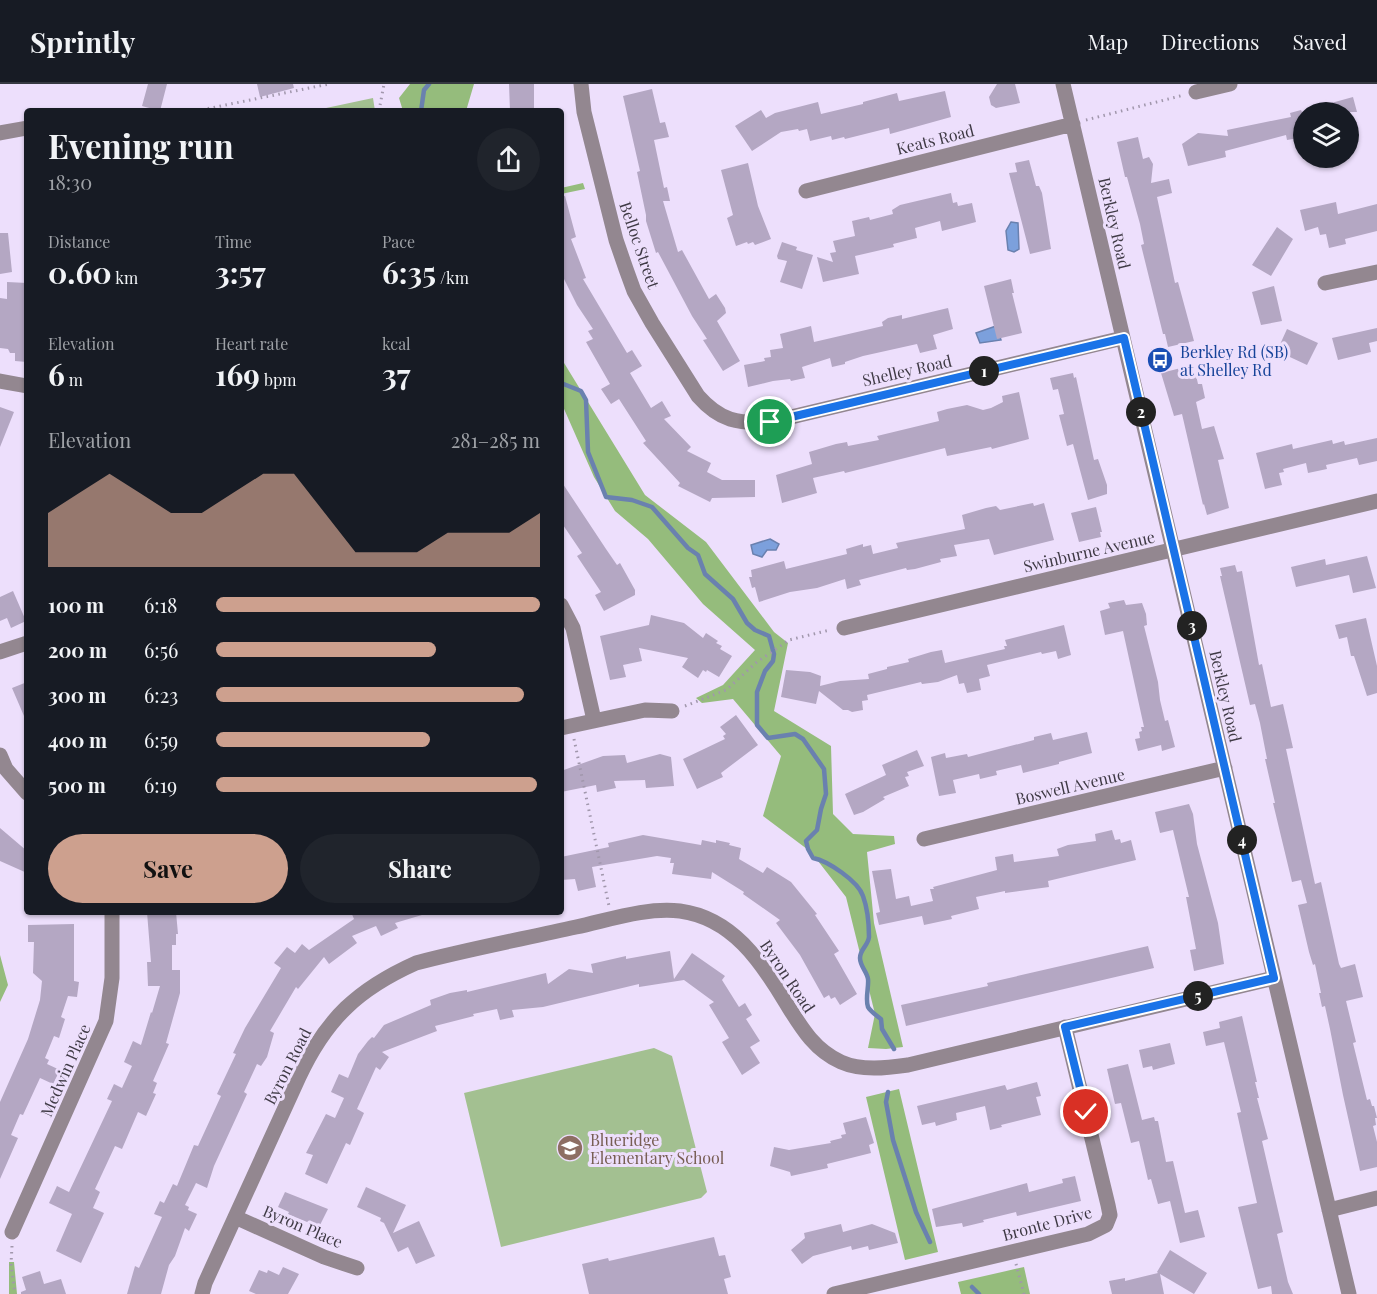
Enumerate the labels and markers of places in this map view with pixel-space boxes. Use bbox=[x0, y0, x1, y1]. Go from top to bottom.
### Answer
place label: Berkley Rd (SB) at Shelley Rd bbox=[1180, 341, 1288, 380]
bus stop icon: Berkley Rd (SB) at Shelley Rd bbox=[1145, 345, 1175, 375]
pin: 1 bbox=[969, 356, 999, 386]
pin bbox=[744, 396, 795, 447]
pin: 2 bbox=[1126, 397, 1156, 427]
pin: 3 bbox=[1177, 611, 1207, 641]
pin: 4 bbox=[1227, 825, 1257, 855]
pin: 5 bbox=[1183, 981, 1213, 1011]
pin bbox=[1060, 1086, 1111, 1137]
place label: Blueridge Elementary School bbox=[590, 1129, 725, 1168]
school or university icon: Blueridge Elementary School bbox=[555, 1133, 585, 1163]

